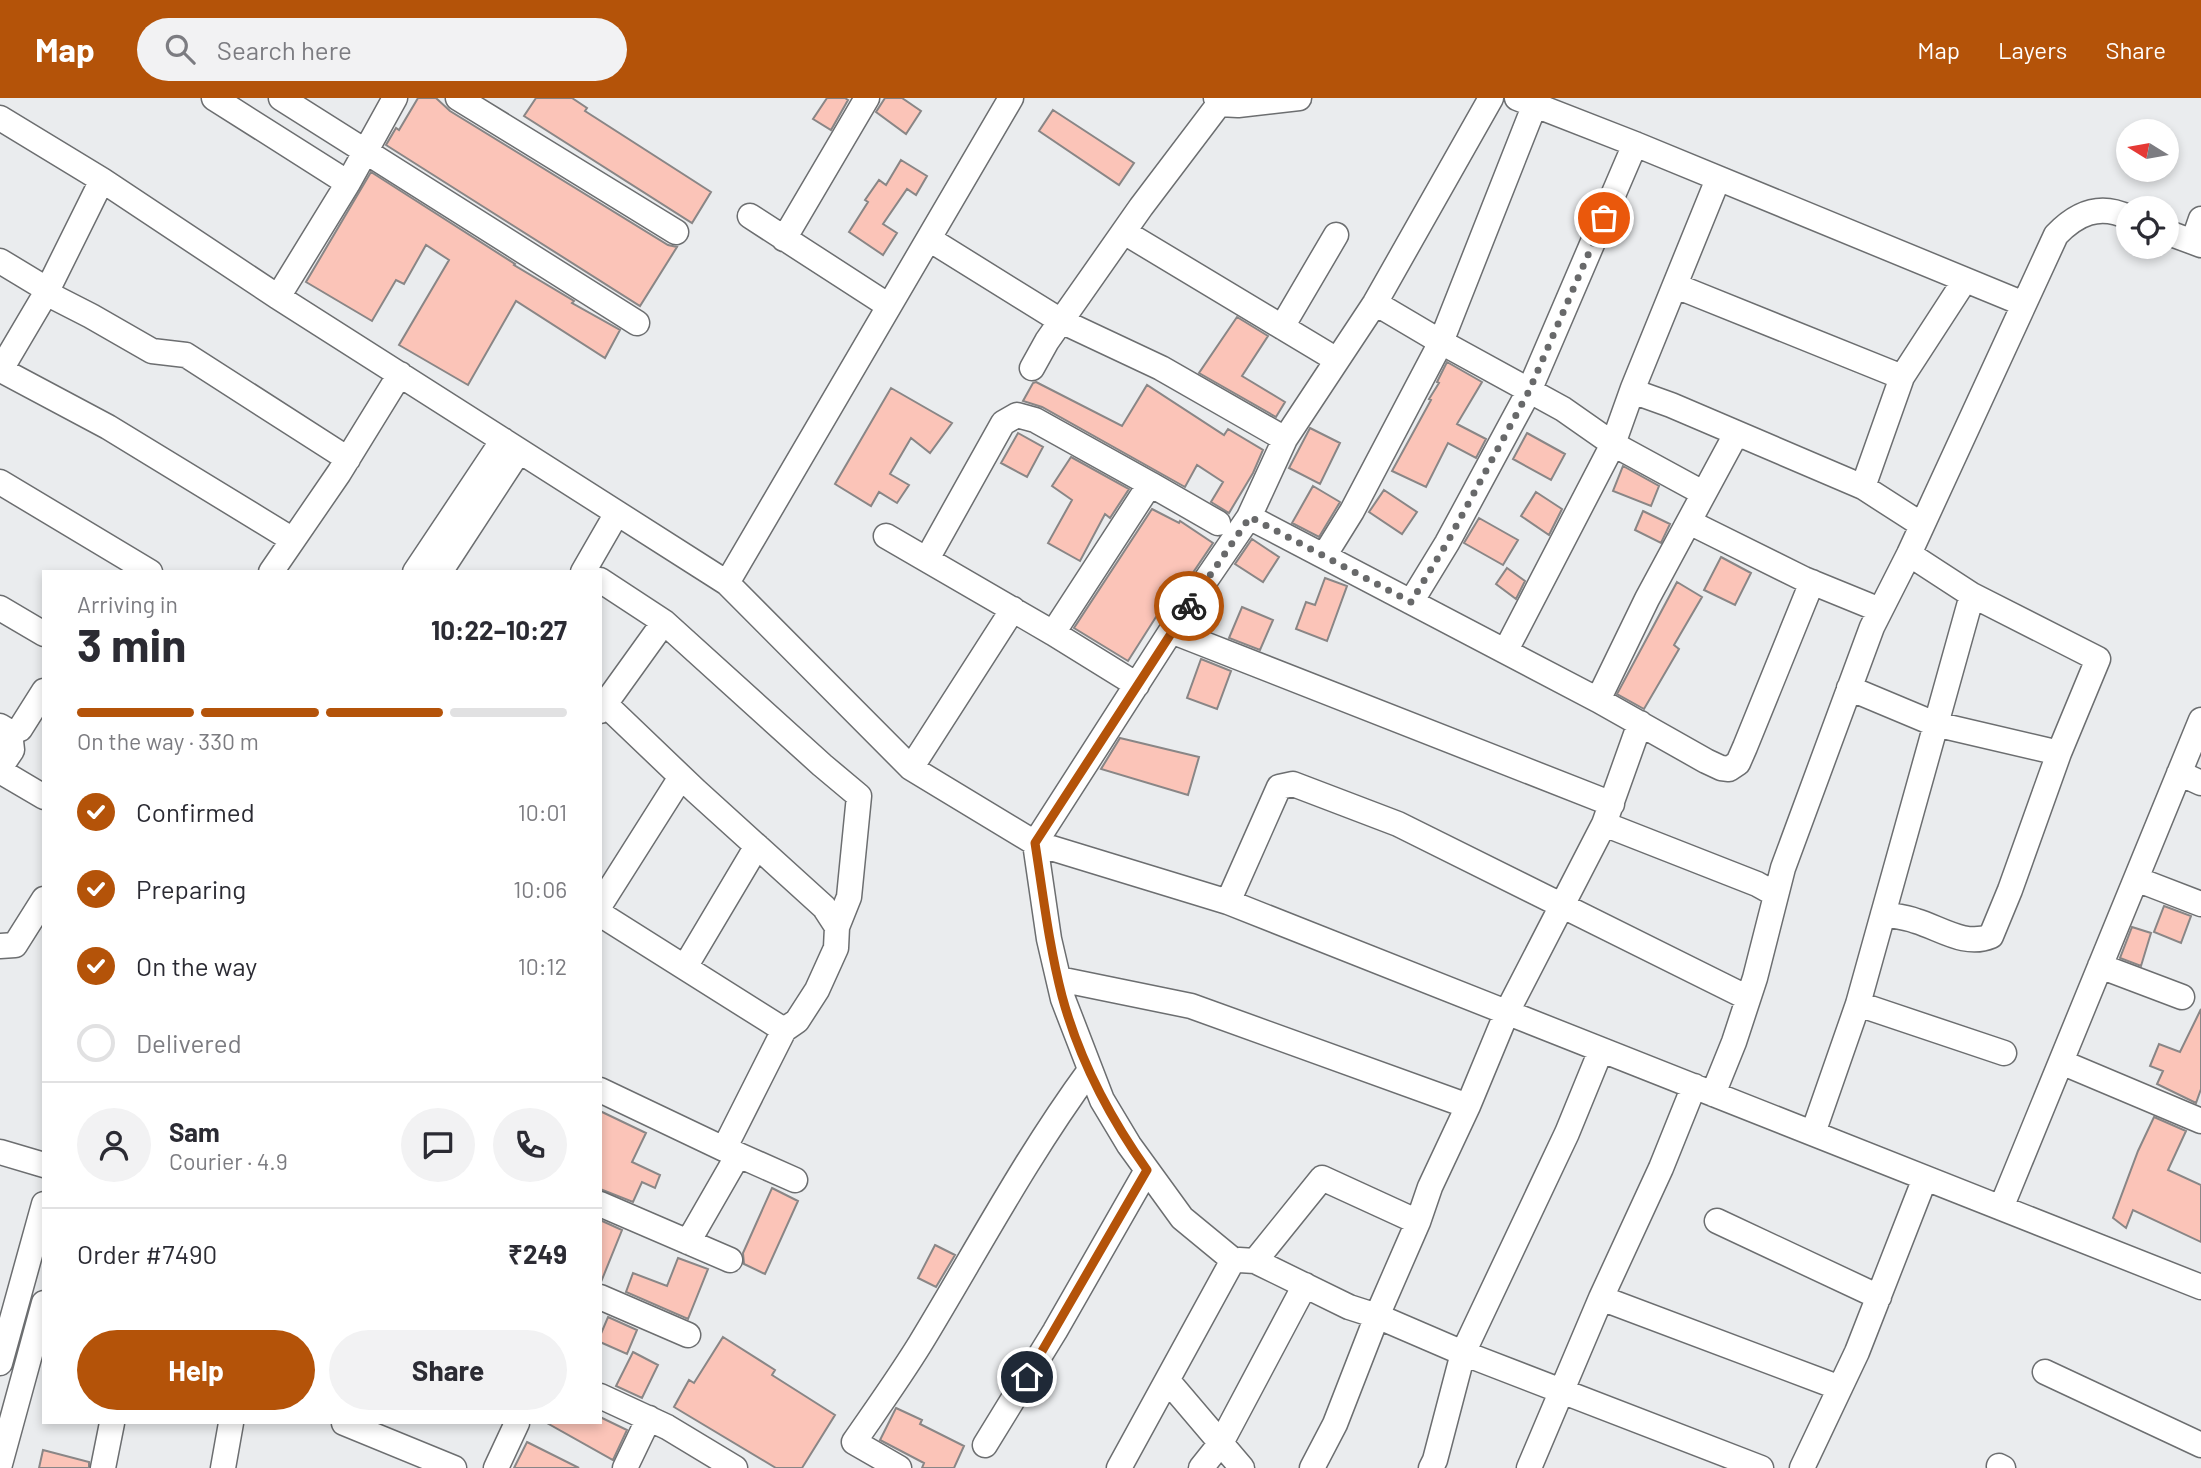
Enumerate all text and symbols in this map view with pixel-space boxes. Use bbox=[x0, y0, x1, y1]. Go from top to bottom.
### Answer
search box bbox=[137, 18, 627, 81]
text: Map bbox=[35, 29, 95, 69]
icon: search bbox=[161, 30, 199, 68]
text: Search here bbox=[217, 34, 352, 65]
text: Map bbox=[1917, 35, 1960, 64]
text: Layers bbox=[1998, 35, 2067, 64]
text: Share bbox=[2105, 35, 2166, 64]
north arrow bbox=[2116, 119, 2179, 182]
map controls bbox=[2116, 119, 2179, 259]
pin bbox=[1574, 188, 1634, 248]
button: locate bbox=[2116, 196, 2179, 259]
icon: bag bbox=[1585, 199, 1623, 237]
courier bbox=[1154, 571, 1224, 641]
icon: bike bbox=[1170, 587, 1208, 625]
text: Arriving in bbox=[77, 590, 178, 618]
text: 10:22–10:27 bbox=[431, 614, 567, 645]
text: 3 min bbox=[77, 616, 186, 671]
text: On the way · 330 m bbox=[77, 727, 259, 755]
icon: check bbox=[77, 793, 115, 831]
text: Confirmed bbox=[136, 796, 255, 827]
text: 10:01 bbox=[518, 798, 567, 826]
icon: check bbox=[77, 870, 115, 908]
text: Preparing bbox=[136, 873, 246, 904]
text: 10:06 bbox=[513, 875, 567, 903]
icon: check bbox=[77, 947, 115, 985]
text: On the way bbox=[136, 950, 257, 981]
text: 10:12 bbox=[518, 952, 567, 980]
text: Delivered bbox=[136, 1027, 242, 1058]
button: person bbox=[77, 1108, 151, 1182]
button: chat bbox=[401, 1108, 475, 1182]
button: phone bbox=[493, 1108, 567, 1182]
text: Sam bbox=[169, 1116, 220, 1147]
text: Courier · 4.9 bbox=[169, 1147, 288, 1175]
text: Order #7490 bbox=[77, 1238, 217, 1269]
text: ₹249 bbox=[508, 1238, 567, 1269]
button: Help bbox=[77, 1330, 315, 1410]
button: Share bbox=[329, 1330, 567, 1410]
pin bbox=[997, 1347, 1057, 1407]
icon: home bbox=[1008, 1358, 1046, 1396]

